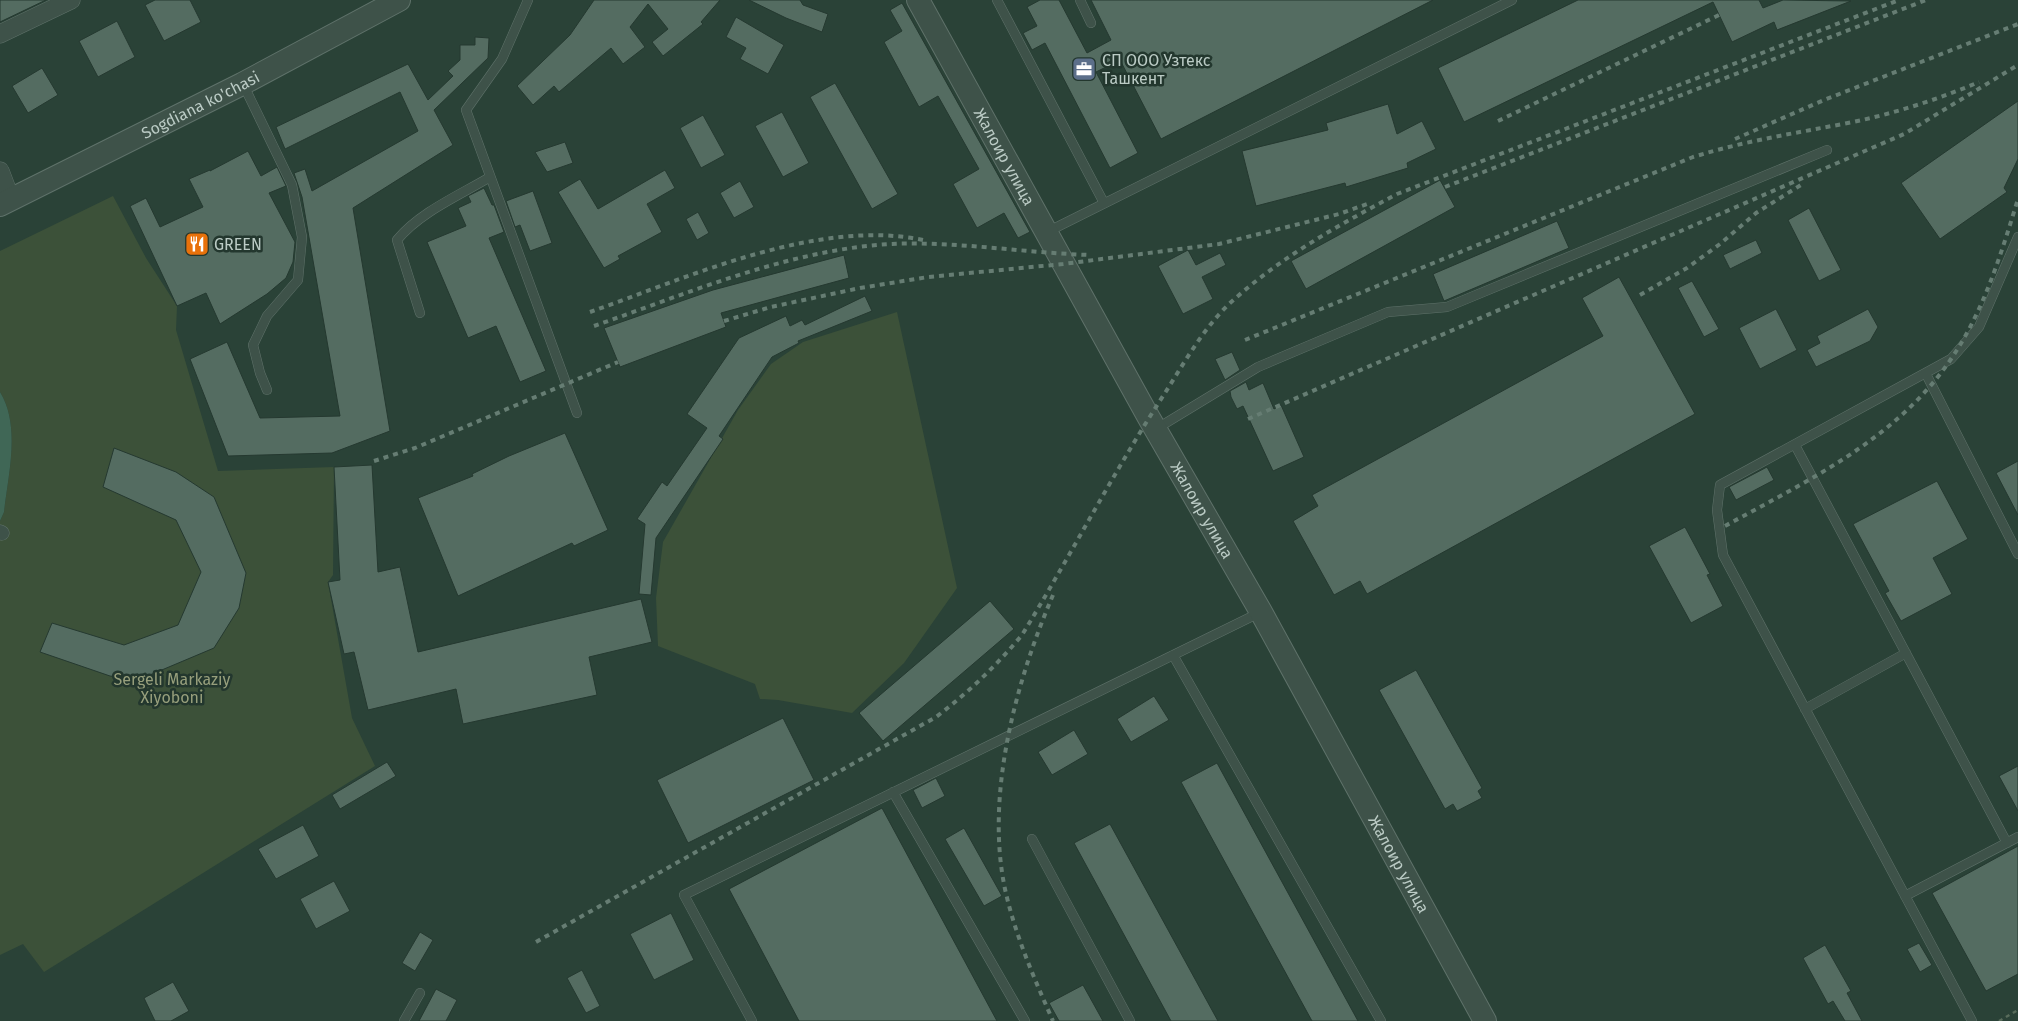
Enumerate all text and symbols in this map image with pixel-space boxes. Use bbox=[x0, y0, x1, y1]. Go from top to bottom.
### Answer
place label: СП ООО Узтекс Ташкент bbox=[1102, 51, 1211, 88]
office icon: СП ООО Узтекс Ташкент bbox=[1071, 56, 1097, 82]
street label: Sogdiana ko'chasi bbox=[138, 67, 263, 142]
street label: Жалоир улица bbox=[970, 105, 1039, 209]
restaurant icon: GREEN bbox=[184, 231, 210, 257]
place label: GREEN bbox=[214, 235, 262, 254]
street label: Жалоир улица bbox=[1167, 459, 1238, 562]
park label: Sergeli Markaziy Xiyoboni bbox=[114, 670, 231, 707]
street label: Жалоир улица bbox=[1365, 812, 1433, 916]

